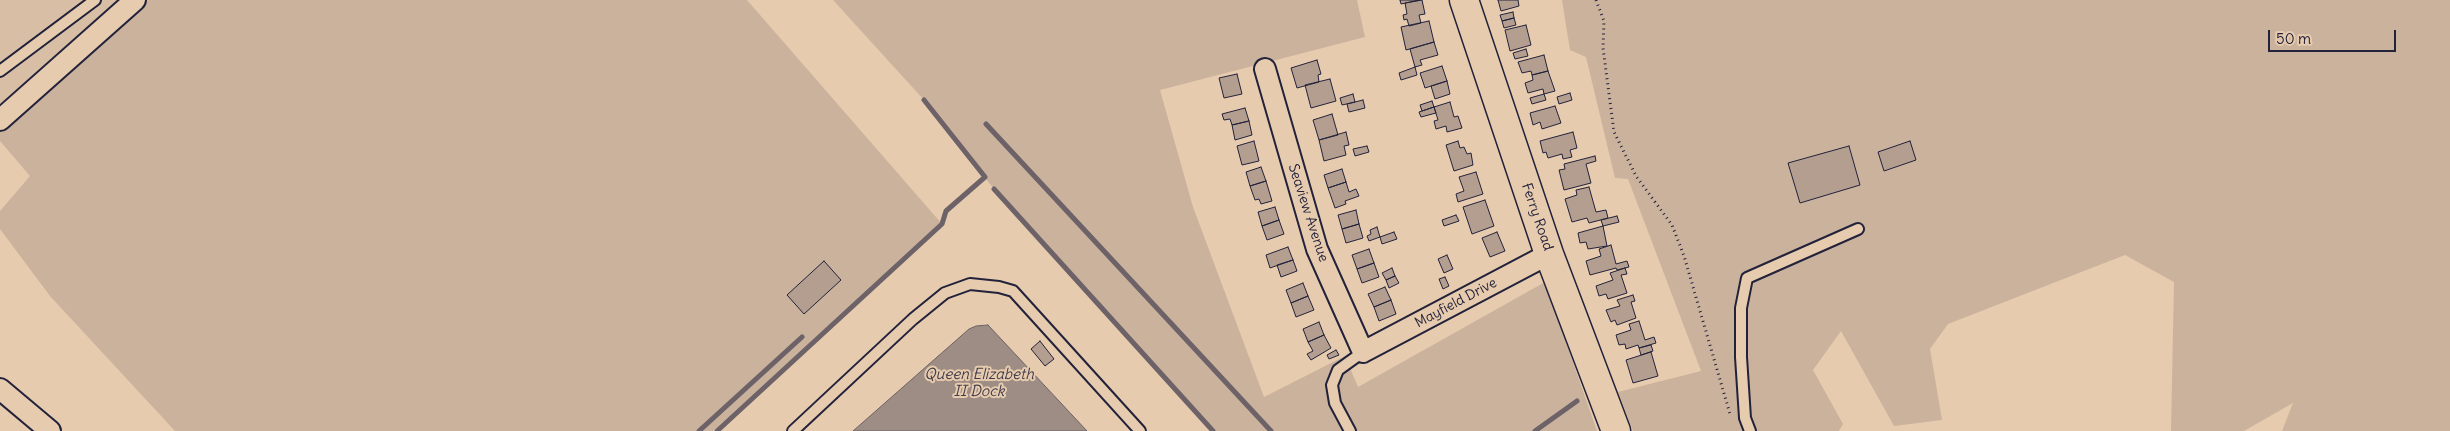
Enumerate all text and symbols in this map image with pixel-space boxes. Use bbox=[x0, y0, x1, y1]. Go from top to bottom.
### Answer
scale bar bbox=[2270, 20, 2398, 52]
text: 50 m bbox=[2276, 29, 2311, 48]
street label: Seaview Avenue bbox=[1284, 162, 1332, 264]
street label: Ferry Road bbox=[1518, 181, 1556, 253]
street label: Mayfield Drive bbox=[1412, 274, 1500, 332]
water label: Queen Elizabeth II Dock bbox=[924, 366, 1034, 401]

